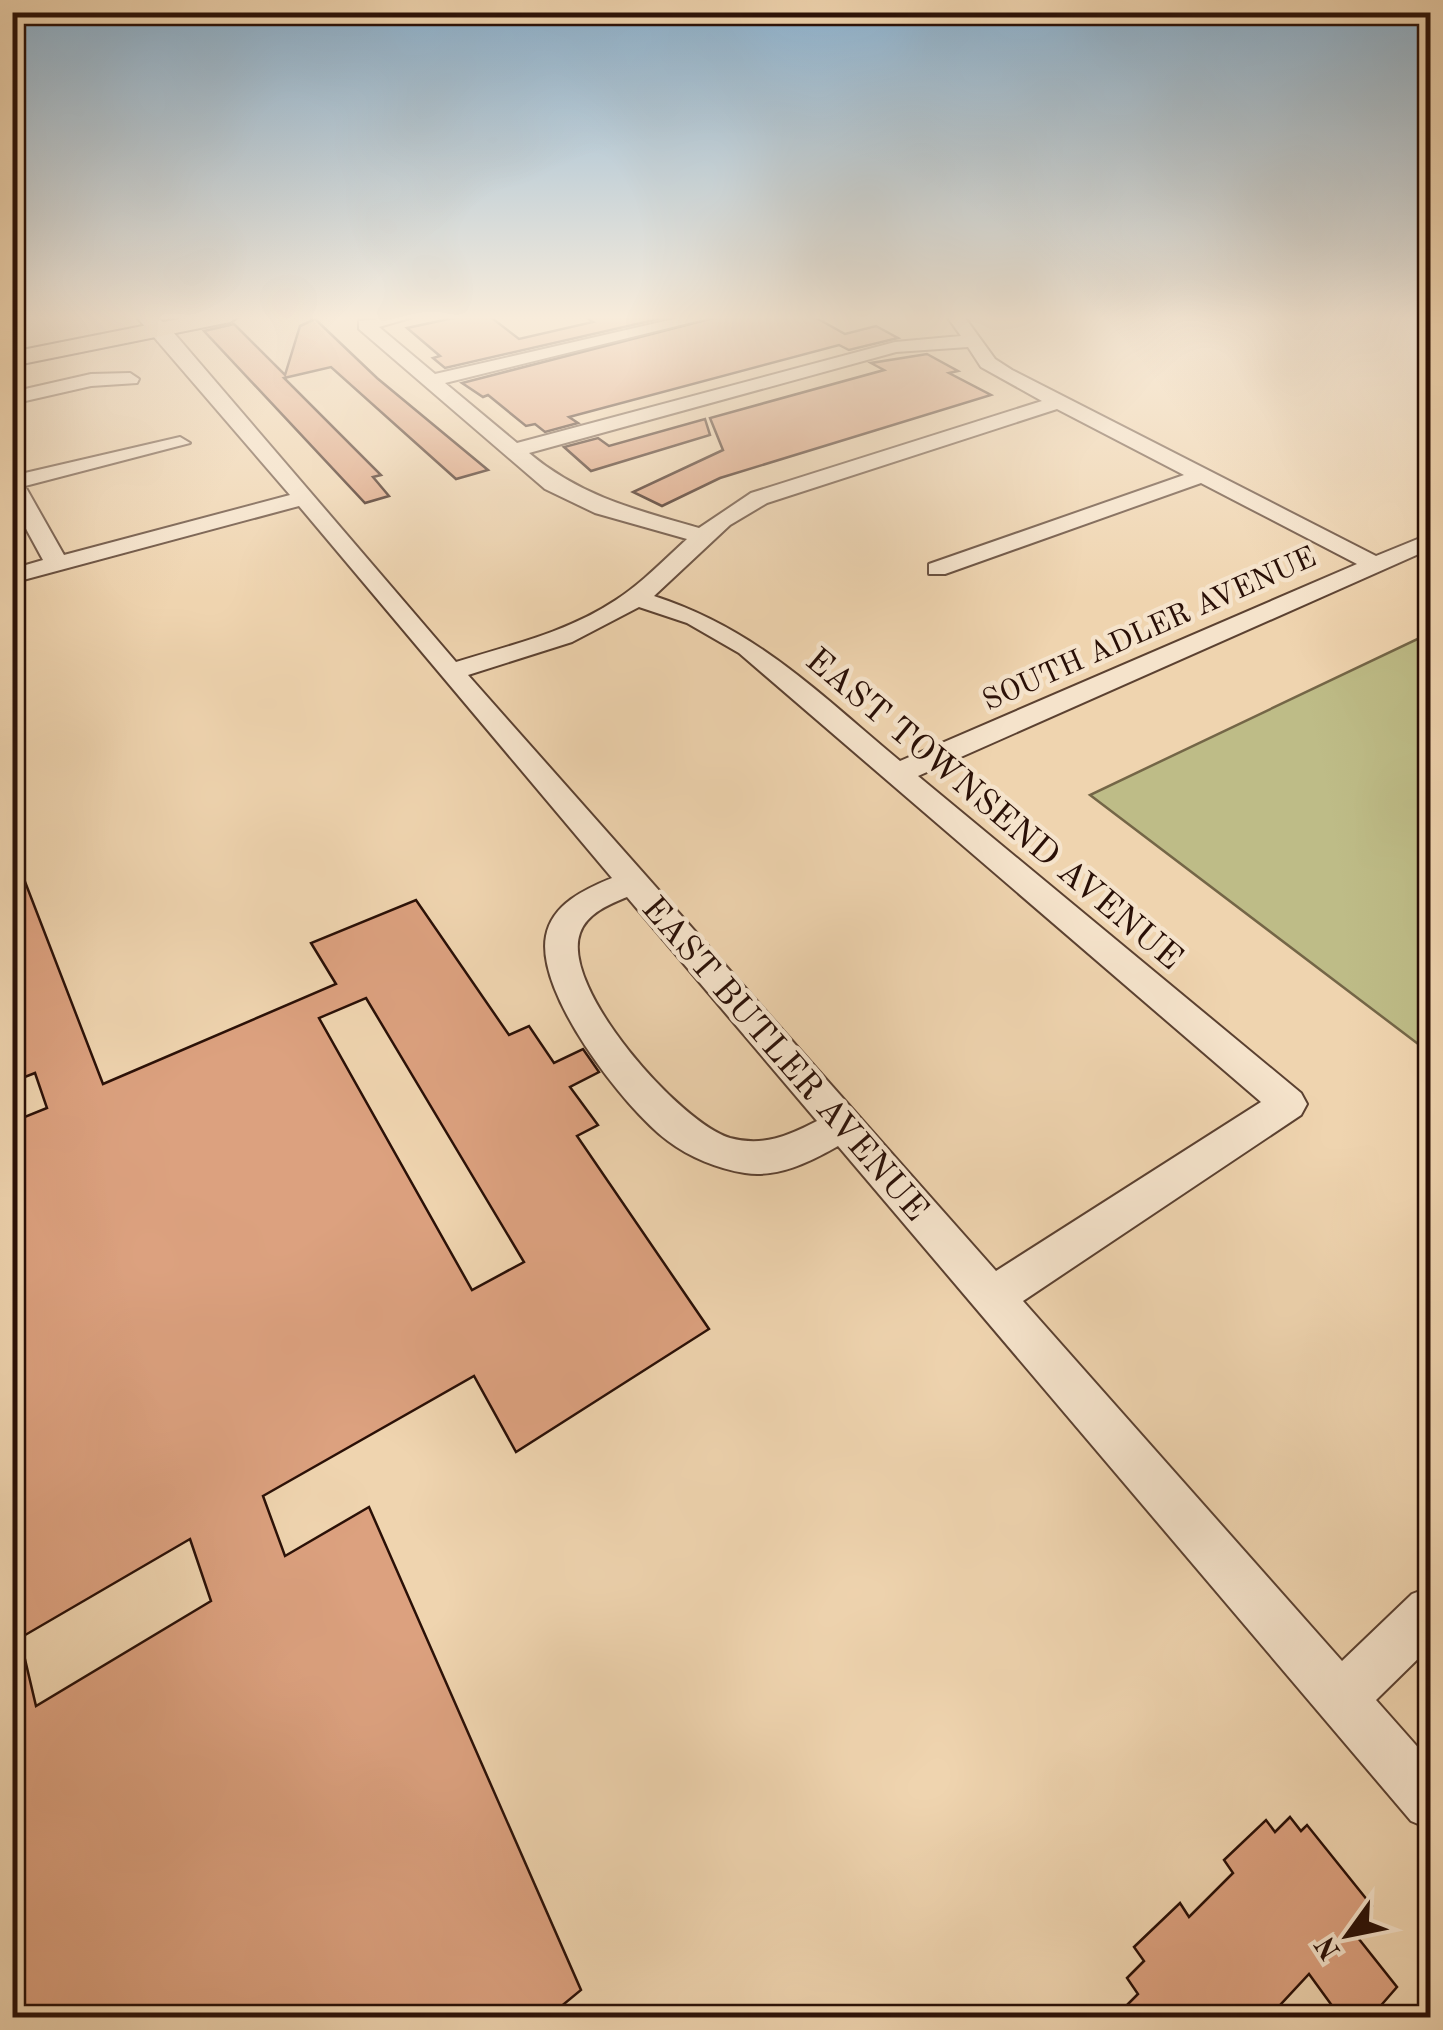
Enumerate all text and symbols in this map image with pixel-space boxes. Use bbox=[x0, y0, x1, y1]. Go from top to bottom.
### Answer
street label: SOUTH ADLER AVENUE bbox=[979, 543, 1321, 717]
street label: EAST TOWNSEND AVENUE bbox=[799, 643, 1188, 977]
street label: EAST BUTLER AVENUE bbox=[634, 891, 934, 1228]
north arrow bbox=[1298, 1885, 1398, 1985]
text: N bbox=[1312, 1930, 1347, 1964]

